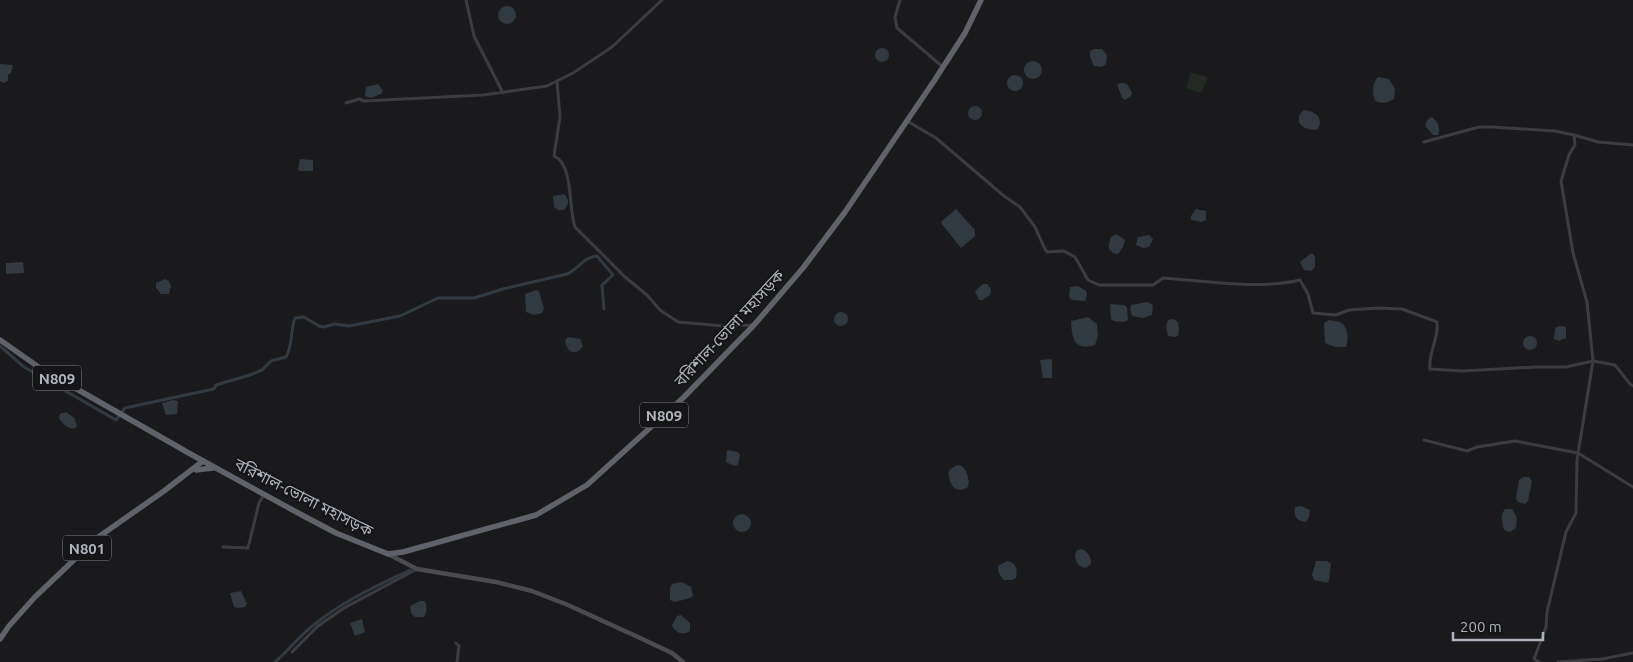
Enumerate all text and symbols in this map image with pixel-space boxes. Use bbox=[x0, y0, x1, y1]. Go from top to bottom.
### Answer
street label: বরিশাল-ভোলা মহাসড়ক bbox=[670, 265, 788, 391]
road number: N809 bbox=[33, 366, 81, 390]
road number: N809 bbox=[640, 402, 688, 428]
street label: বরিশাল-ভোলা মহাসড়ক bbox=[231, 454, 377, 540]
road number: N801 bbox=[63, 536, 111, 560]
scale bar bbox=[1453, 610, 1543, 642]
text: 200 m bbox=[1460, 618, 1502, 635]

